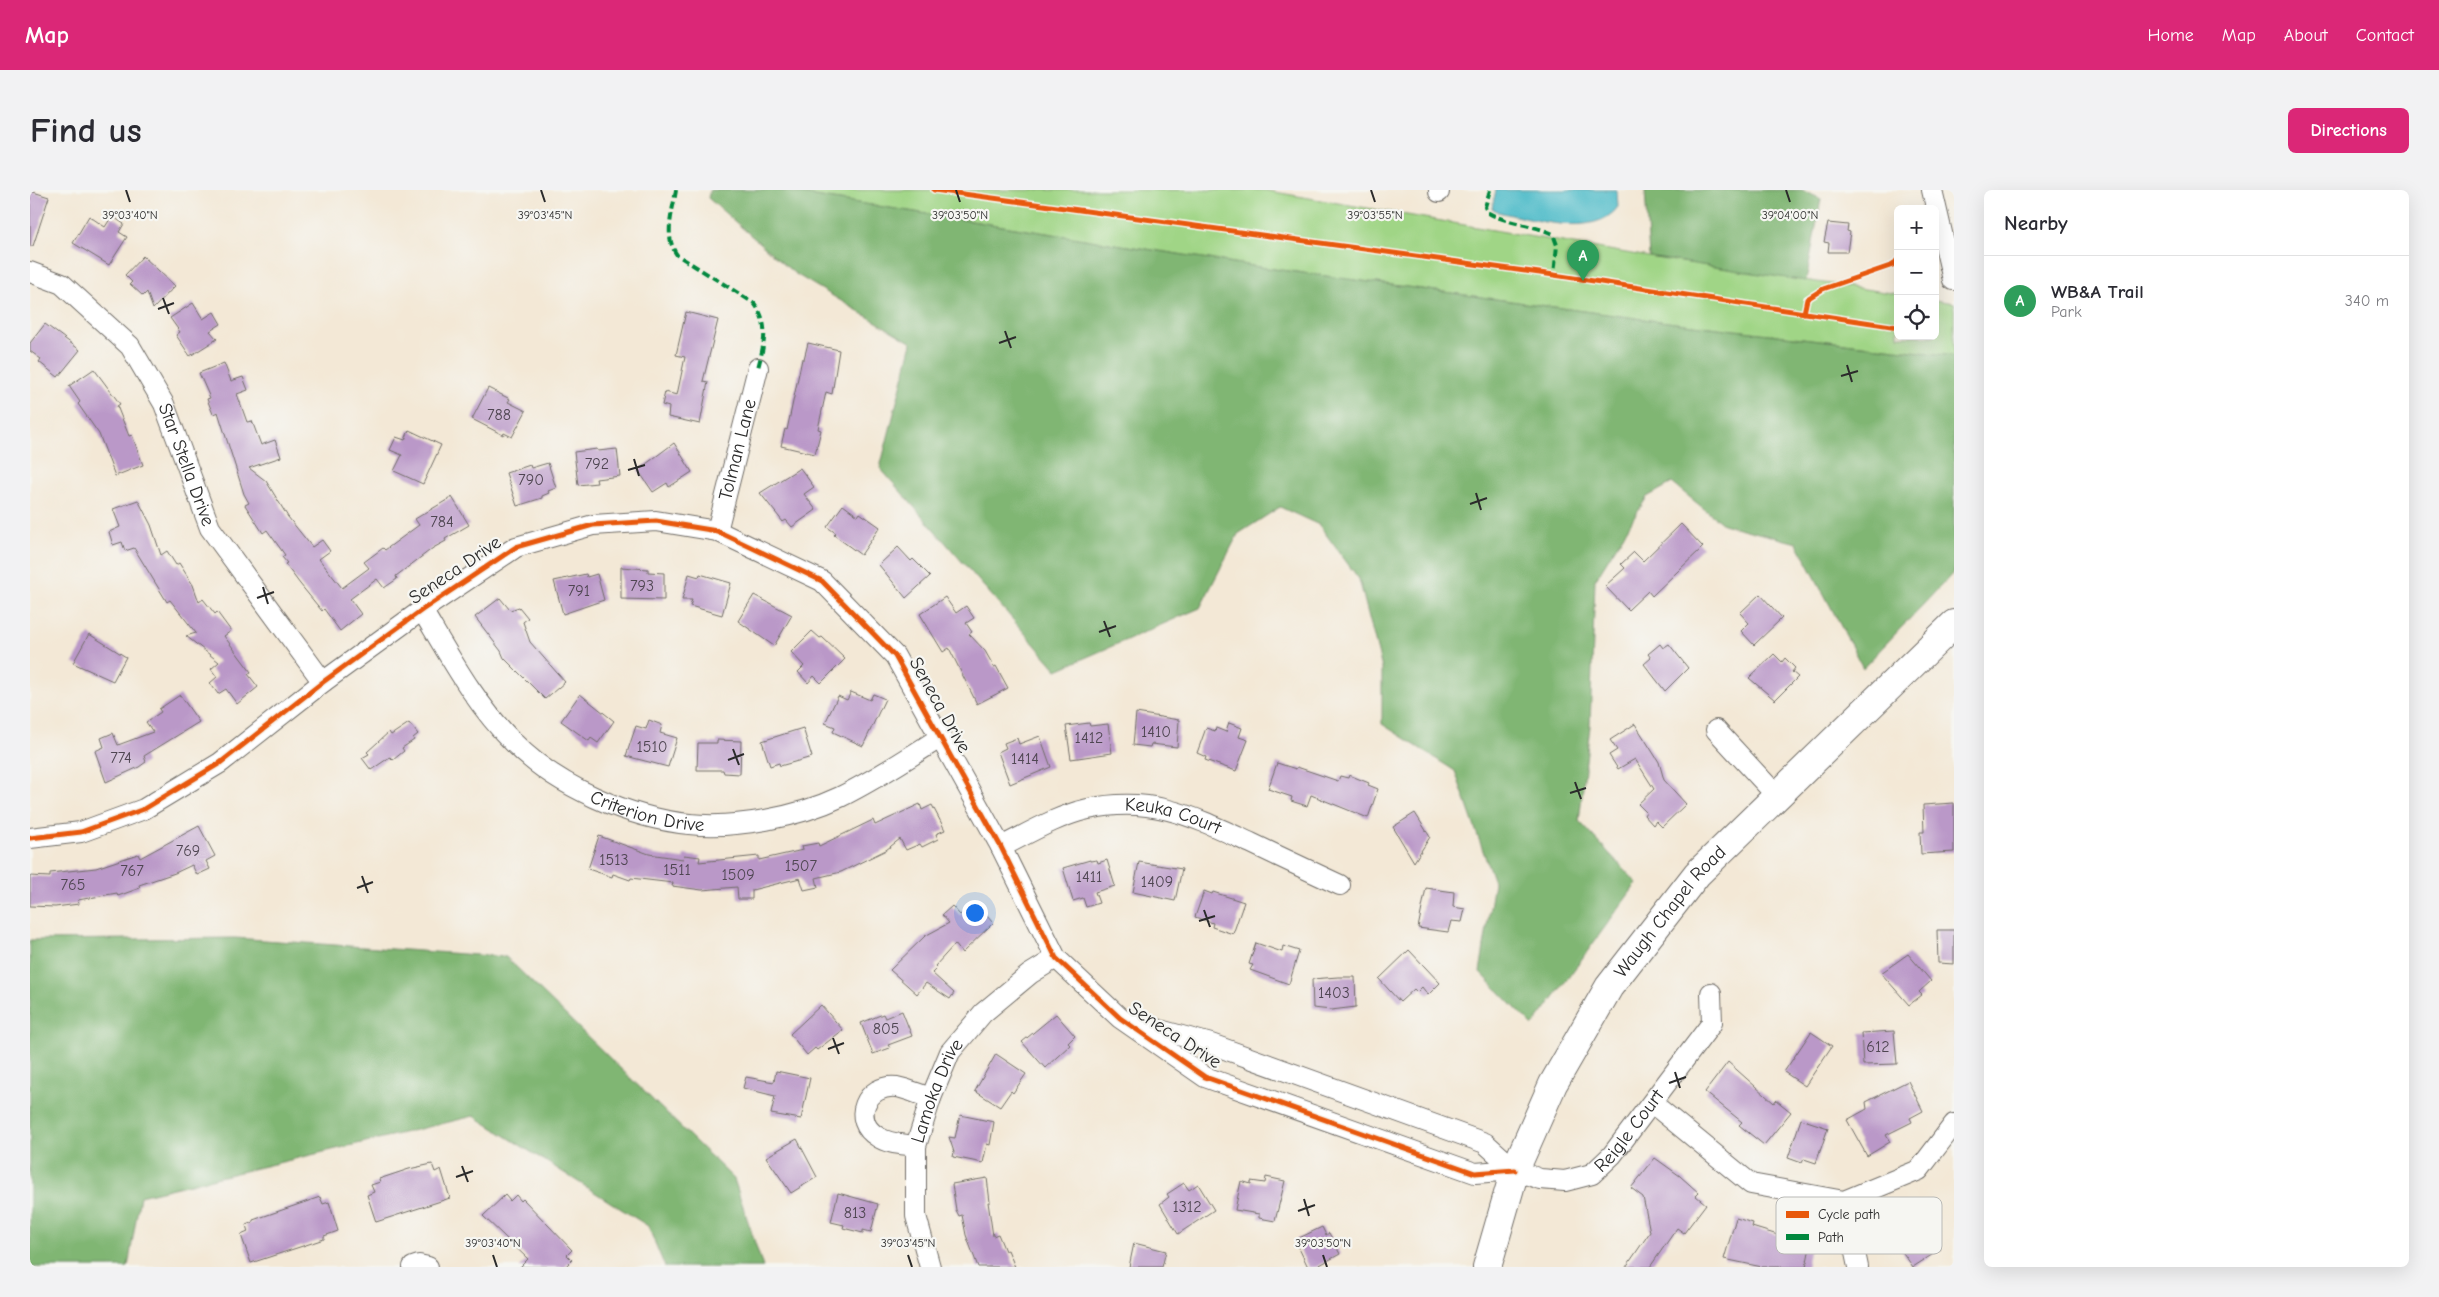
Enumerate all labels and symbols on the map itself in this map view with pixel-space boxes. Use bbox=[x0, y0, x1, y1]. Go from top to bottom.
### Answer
text: 39°03'40"N bbox=[102, 208, 158, 222]
text: 39°03'45"N bbox=[518, 208, 572, 222]
text: 39°03'50"N bbox=[932, 208, 988, 222]
text: 39°03'55"N bbox=[1347, 208, 1403, 222]
text: 39°04'00"N bbox=[1762, 208, 1818, 222]
pin: A bbox=[1567, 240, 1599, 281]
street label: Tolman Lane bbox=[714, 397, 761, 503]
street label: Star Stella Drive bbox=[154, 400, 219, 529]
house number: 788 bbox=[487, 406, 511, 424]
house number: 792 bbox=[585, 455, 609, 473]
house number: 790 bbox=[518, 471, 544, 489]
house number: 784 bbox=[430, 513, 454, 531]
street label: Seneca Drive bbox=[405, 531, 505, 609]
house number: 793 bbox=[630, 577, 654, 595]
house number: 791 bbox=[568, 582, 590, 600]
street label: Seneca Drive bbox=[905, 653, 975, 757]
house number: 1410 bbox=[1141, 723, 1171, 741]
house number: 1412 bbox=[1075, 729, 1103, 747]
house number: 1510 bbox=[636, 738, 668, 756]
house number: 774 bbox=[110, 749, 132, 767]
house number: 1414 bbox=[1011, 750, 1039, 768]
street label: Criterion Drive bbox=[587, 786, 705, 836]
street label: Keuka Court bbox=[1125, 794, 1225, 839]
street label: Waugh Chapel Road bbox=[1609, 841, 1730, 982]
house number: 769 bbox=[176, 842, 200, 860]
house number: 1513 bbox=[599, 851, 629, 869]
house number: 1507 bbox=[785, 857, 818, 875]
house number: 1511 bbox=[663, 861, 691, 879]
house number: 767 bbox=[120, 862, 144, 880]
house number: 1509 bbox=[721, 866, 755, 884]
house number: 1411 bbox=[1076, 868, 1102, 886]
house number: 1409 bbox=[1141, 873, 1173, 891]
house number: 765 bbox=[61, 876, 85, 894]
your location bbox=[962, 900, 988, 926]
house number: 1403 bbox=[1318, 984, 1350, 1002]
street label: Seneca Drive bbox=[1124, 997, 1226, 1073]
house number: 805 bbox=[873, 1020, 899, 1038]
street label: Lamoka Drive bbox=[907, 1034, 968, 1146]
house number: 612 bbox=[1866, 1038, 1890, 1056]
street label: Reigle Court bbox=[1590, 1085, 1669, 1177]
legend bbox=[1776, 1197, 1942, 1254]
house number: 1312 bbox=[1172, 1198, 1202, 1216]
house number: 813 bbox=[844, 1204, 866, 1222]
text: Cycle path bbox=[1818, 1206, 1880, 1223]
text: Path bbox=[1818, 1229, 1844, 1246]
text: 39°03'40"N bbox=[465, 1236, 521, 1250]
text: 39°03'45"N bbox=[881, 1236, 935, 1250]
text: 39°03'50"N bbox=[1295, 1236, 1351, 1250]

